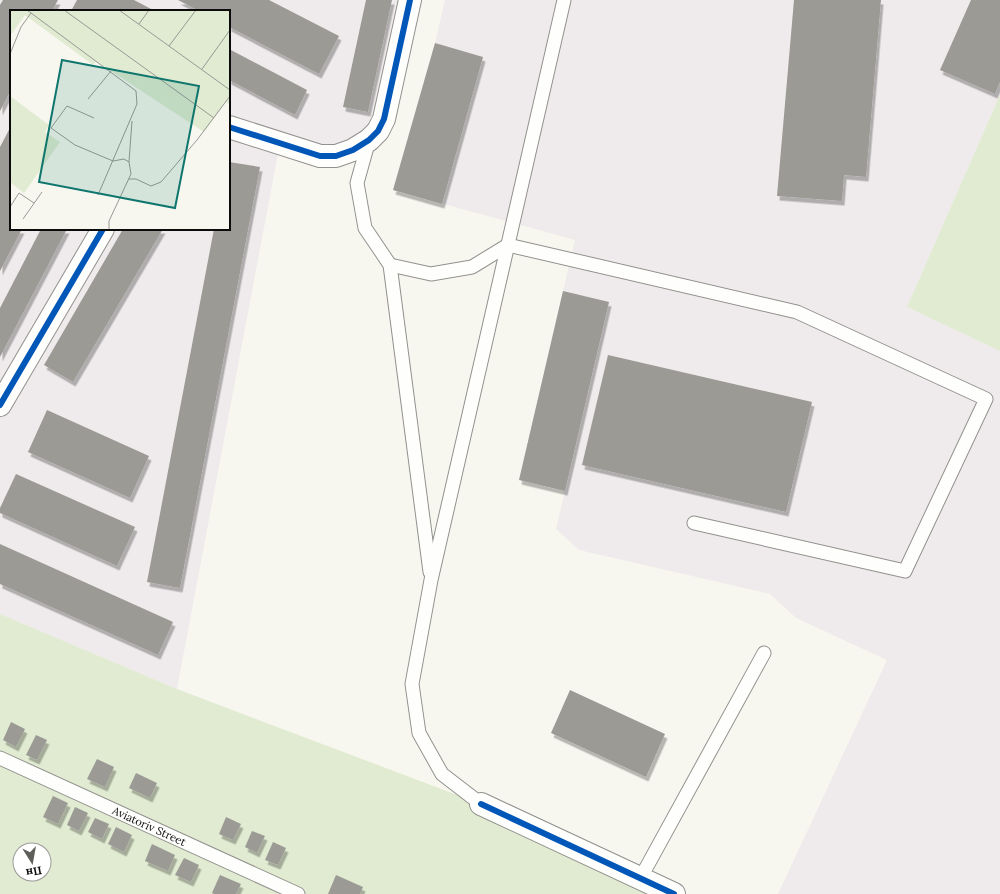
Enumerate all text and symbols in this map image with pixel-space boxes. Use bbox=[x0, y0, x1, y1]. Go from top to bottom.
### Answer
inset map bbox=[10, 10, 230, 230]
street label: Aviatoriv Street bbox=[109, 803, 189, 849]
north arrow bbox=[12, 842, 52, 882]
text: Пн bbox=[25, 863, 43, 880]

